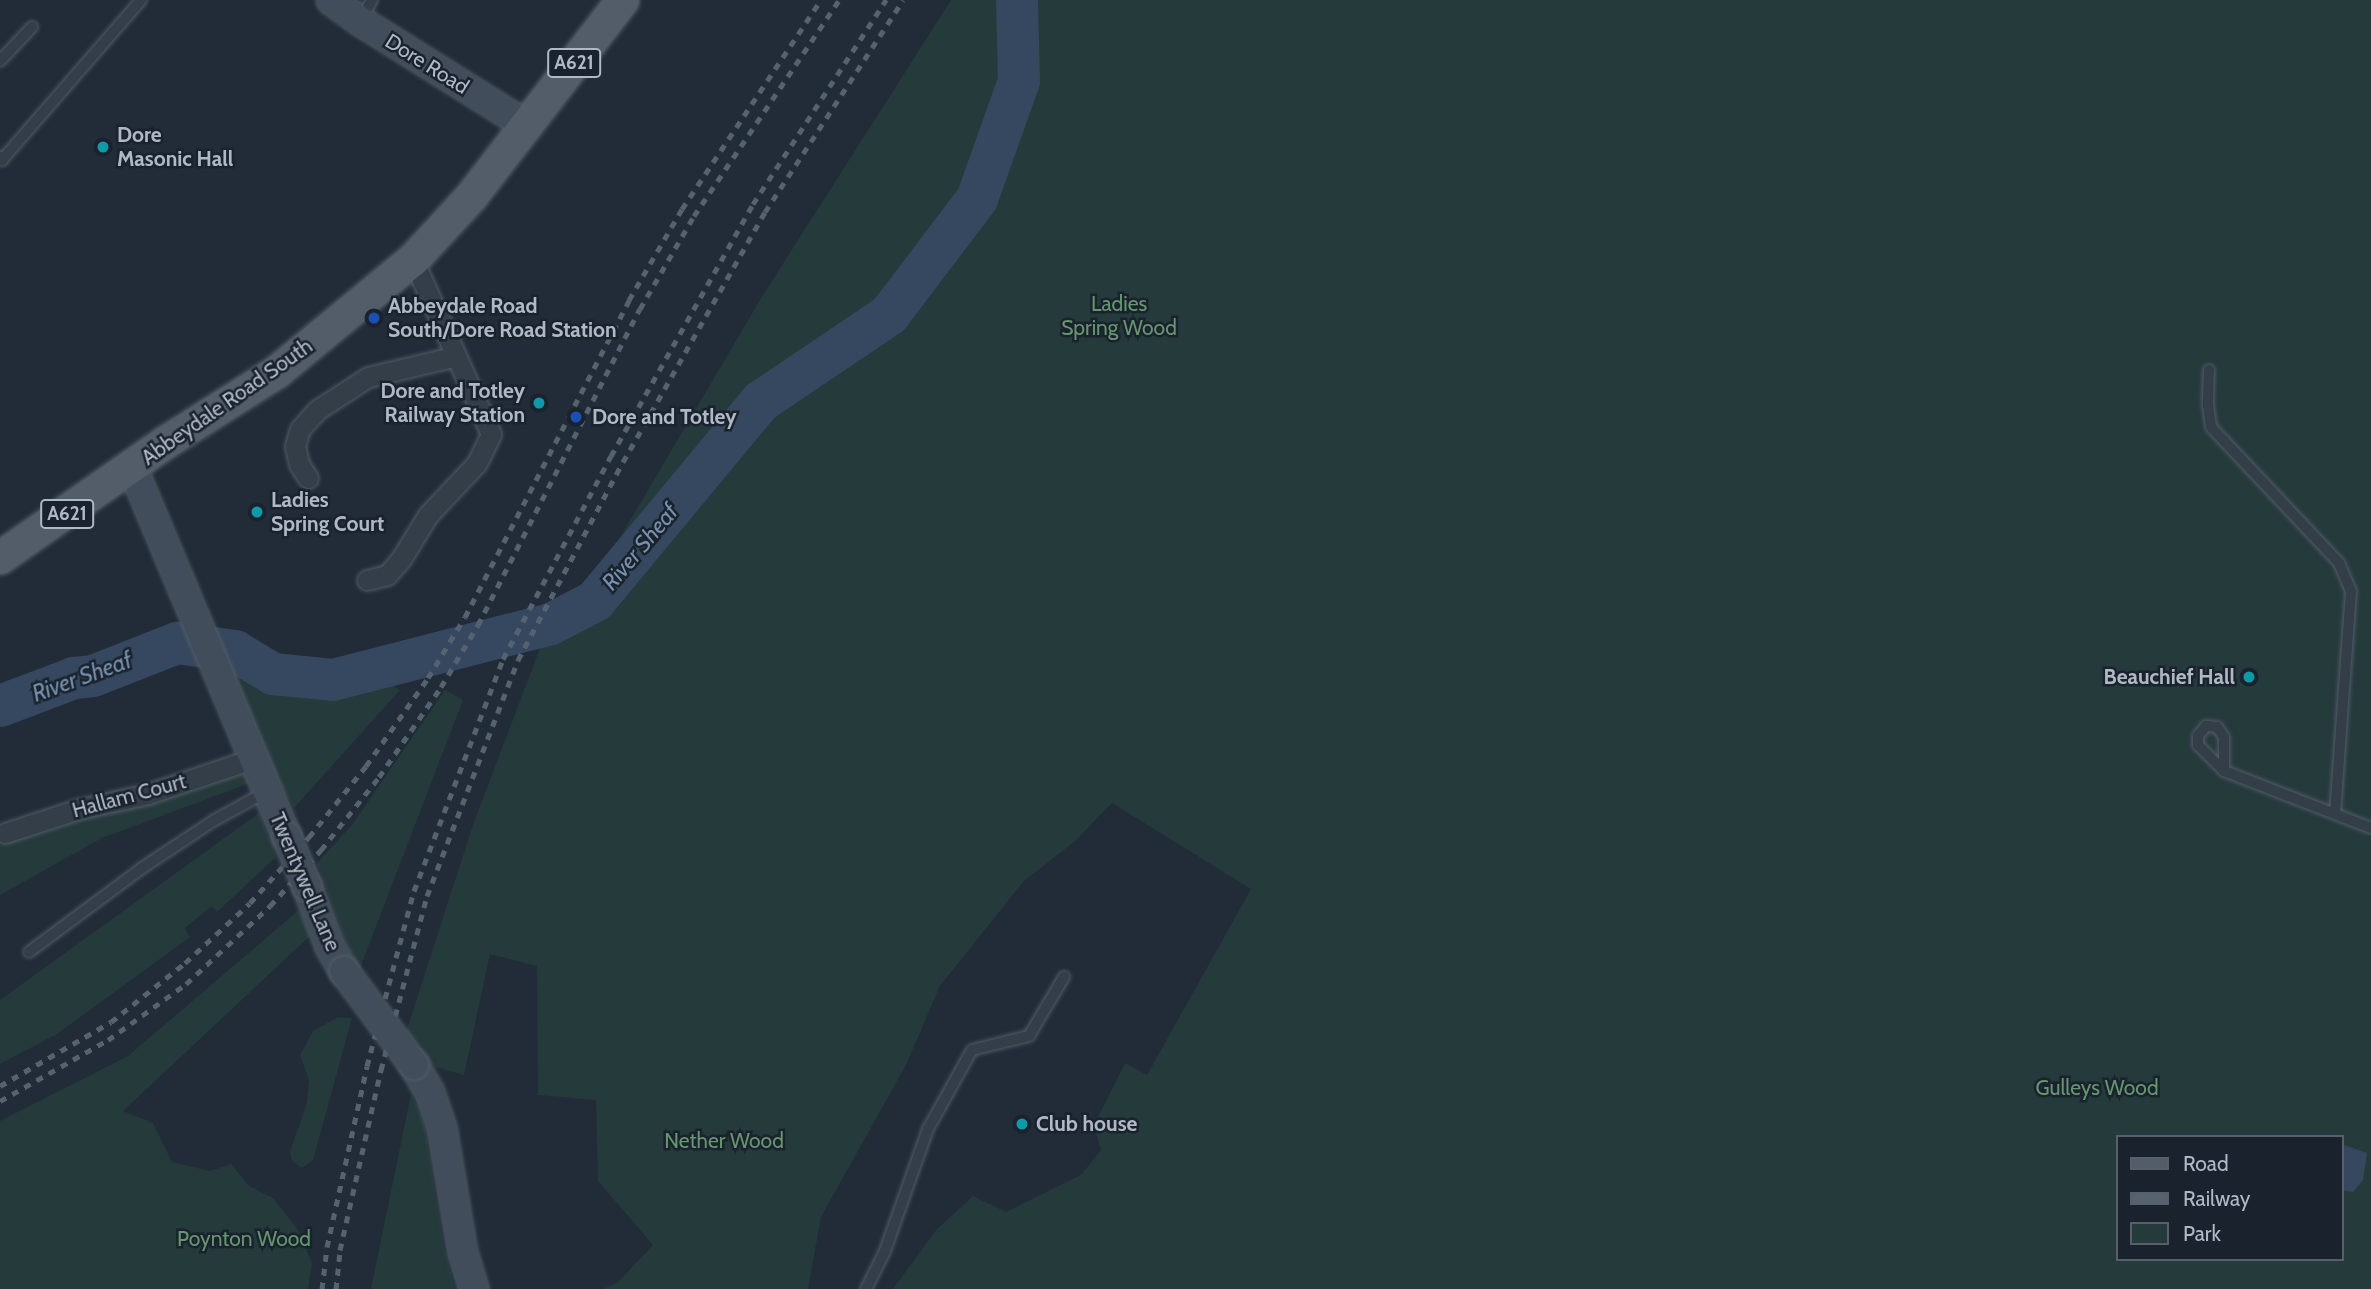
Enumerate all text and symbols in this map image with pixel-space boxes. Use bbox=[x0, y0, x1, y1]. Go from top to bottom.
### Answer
street label: Dore Road bbox=[380, 28, 474, 100]
road number: A621 bbox=[546, 48, 602, 78]
place label: Dore Masonic Hall bbox=[117, 122, 233, 172]
marker: Dore Masonic Hall bbox=[95, 139, 111, 155]
park label: Ladies Spring Wood bbox=[1061, 291, 1177, 341]
place label: Abbeydale Road South/Dore Road Station bbox=[388, 293, 616, 343]
marker: Abbeydale Road South/Dore Road Station bbox=[366, 310, 382, 326]
street label: Abbeydale Road South bbox=[137, 333, 317, 471]
place label: Dore and Totley Railway Station bbox=[380, 378, 525, 428]
marker: Dore and Totley Railway Station bbox=[531, 395, 547, 411]
place label: Dore and Totley bbox=[592, 404, 737, 430]
marker: Dore and Totley bbox=[566, 407, 586, 427]
place label: Ladies Spring Court bbox=[271, 487, 384, 537]
water label: River Sheaf bbox=[596, 498, 684, 596]
road number: A621 bbox=[39, 499, 95, 530]
marker: Ladies Spring Court bbox=[249, 504, 265, 520]
water label: River Sheaf bbox=[28, 646, 136, 708]
place label: Beauchief Hall bbox=[2104, 664, 2235, 690]
marker: Beauchief Hall bbox=[2241, 669, 2257, 685]
street label: Hallam Court bbox=[69, 769, 189, 823]
street label: Twentywell Lane bbox=[264, 809, 346, 955]
park label: Gulleys Wood bbox=[2035, 1075, 2159, 1101]
place label: Club house bbox=[1036, 1111, 1137, 1137]
marker: Club house bbox=[1014, 1116, 1030, 1132]
park label: Nether Wood bbox=[664, 1128, 784, 1154]
legend bbox=[2116, 1135, 2343, 1261]
text: Road bbox=[2183, 1151, 2229, 1176]
text: Railway bbox=[2183, 1186, 2250, 1211]
text: Park bbox=[2183, 1221, 2221, 1246]
park label: Poynton Wood bbox=[177, 1226, 311, 1252]

